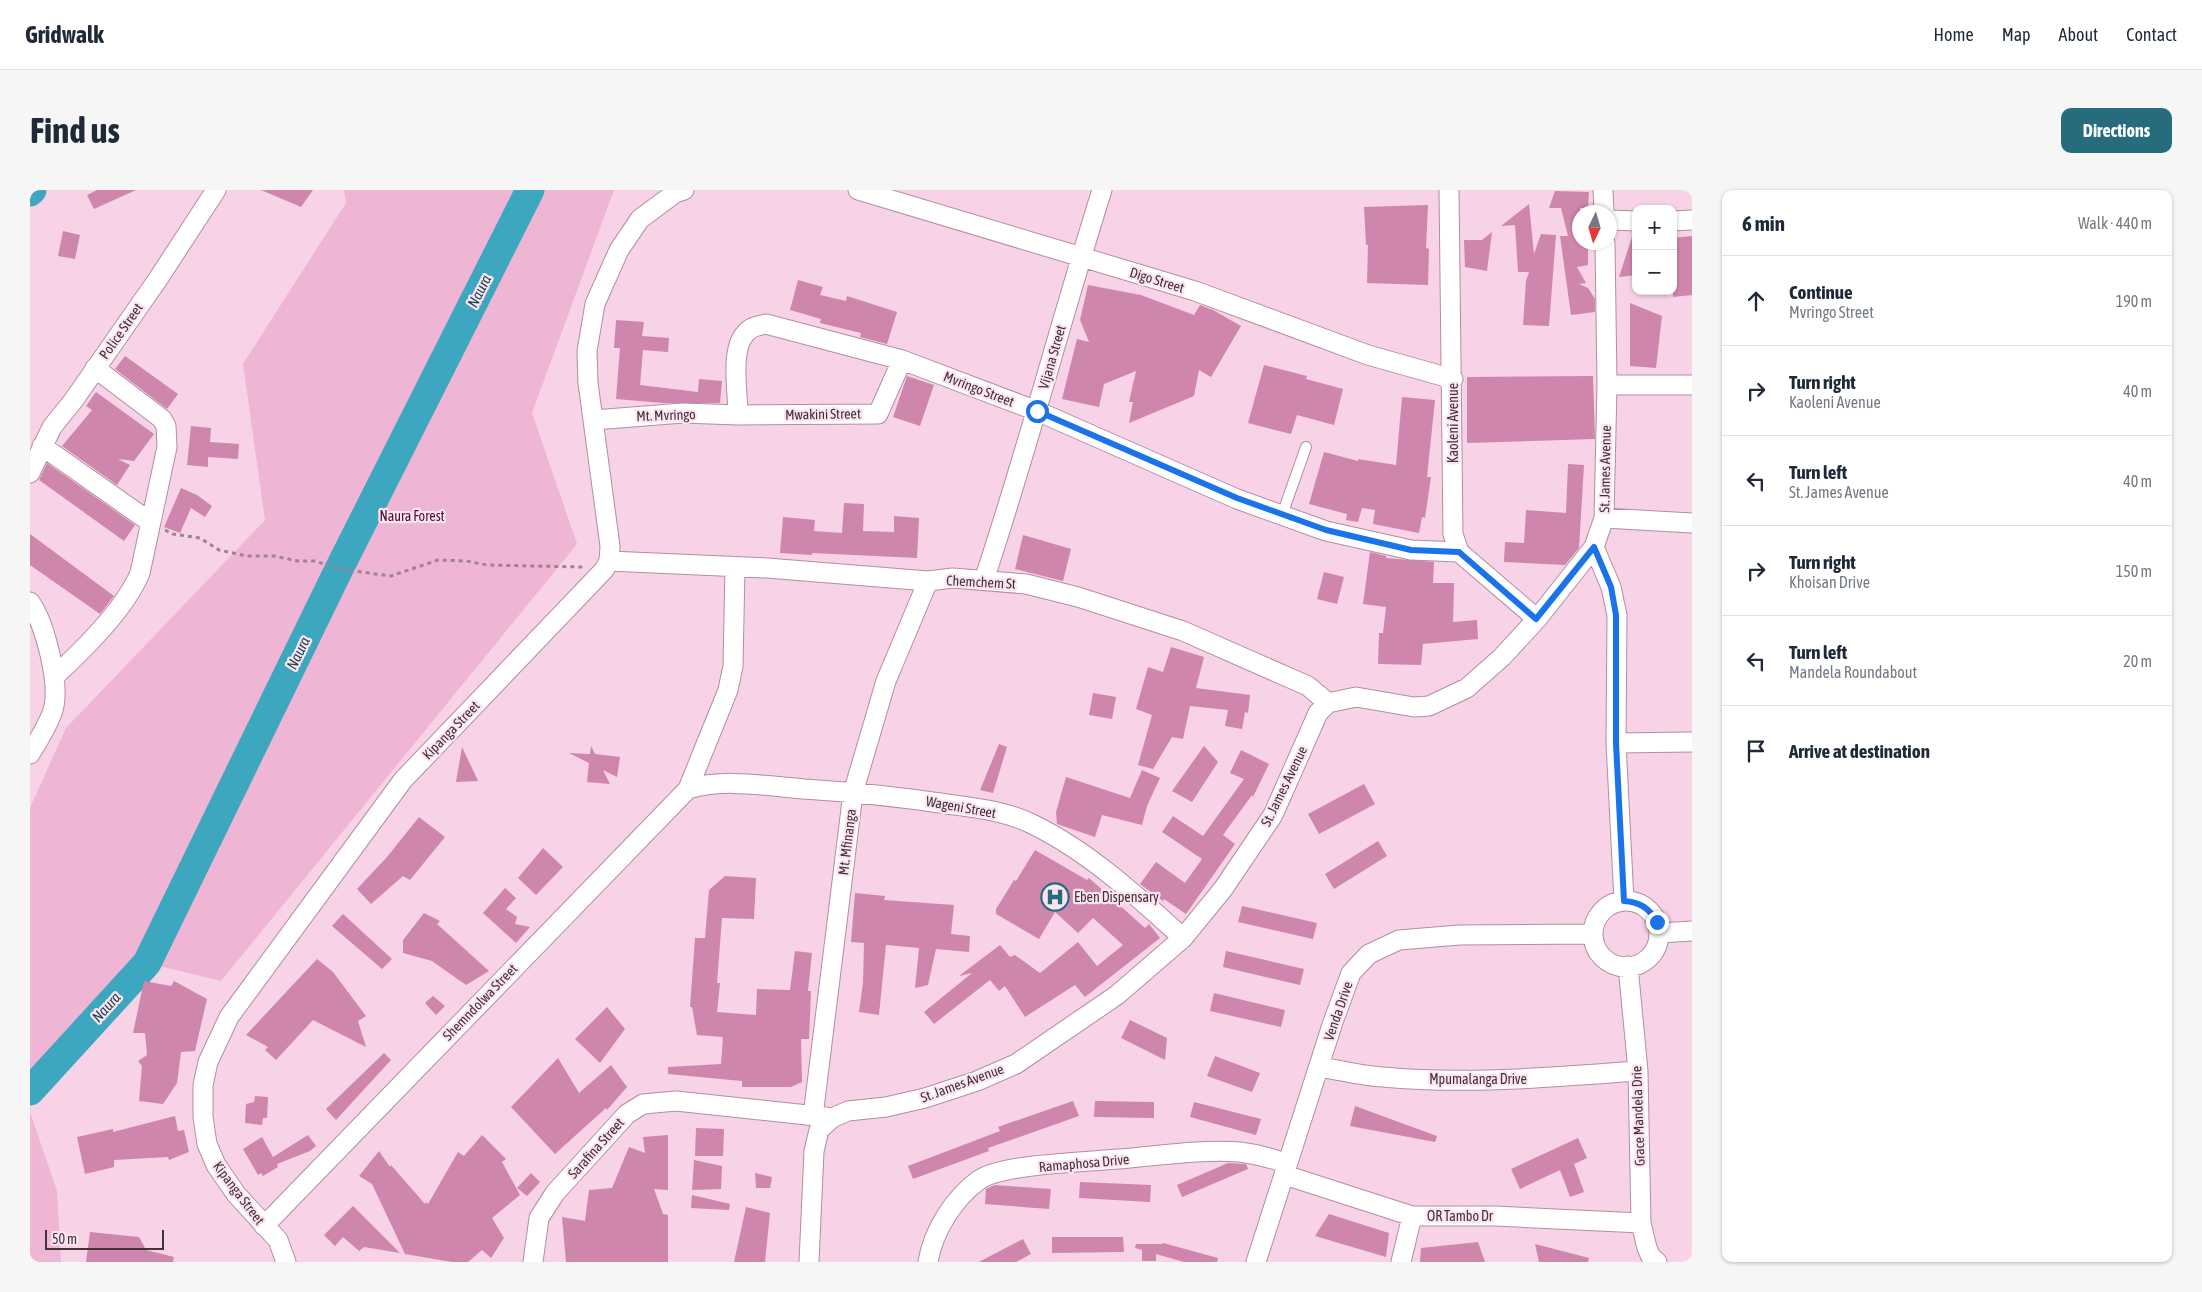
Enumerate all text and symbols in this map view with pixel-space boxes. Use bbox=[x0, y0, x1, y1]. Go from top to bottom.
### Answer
text: Gridwalk bbox=[25, 21, 104, 48]
text: Home bbox=[1934, 24, 1974, 45]
text: Map bbox=[2002, 24, 2031, 45]
text: About bbox=[2059, 24, 2098, 45]
text: Contact bbox=[2126, 24, 2177, 45]
button: Directions bbox=[2061, 108, 2172, 153]
text: Find us bbox=[30, 110, 120, 150]
north arrow bbox=[1572, 205, 1617, 250]
map controls bbox=[1632, 205, 1677, 295]
button: + bbox=[1632, 205, 1677, 250]
text: 6 min bbox=[1742, 211, 1785, 235]
text: Walk · 440 m bbox=[2078, 214, 2152, 232]
button: − bbox=[1632, 250, 1677, 295]
street label: Digo Street bbox=[1128, 264, 1186, 296]
water label: Naura bbox=[464, 272, 494, 310]
text: Continue bbox=[1789, 281, 1853, 303]
icon: ahead bbox=[1742, 287, 1770, 315]
text: 190 m bbox=[2116, 292, 2152, 310]
street label: Police Street bbox=[96, 300, 146, 362]
text: Mvringo Street bbox=[1789, 303, 1874, 321]
street label: Vijana Street bbox=[1035, 323, 1069, 391]
street label: Mvringo Street bbox=[941, 368, 1017, 410]
text: Turn right bbox=[1789, 371, 1856, 393]
icon: right bbox=[1742, 377, 1770, 405]
text: 40 m bbox=[2123, 382, 2152, 400]
street label: Kaoleni Avenue bbox=[1445, 383, 1461, 463]
text: Kaoleni Avenue bbox=[1789, 393, 1881, 411]
route start bbox=[1026, 400, 1049, 423]
street label: Mwakini Street bbox=[785, 405, 861, 423]
street label: Mt. Mvringo bbox=[636, 406, 696, 424]
street label: St. James Avenue bbox=[1596, 425, 1614, 513]
text: Turn left bbox=[1789, 461, 1847, 483]
icon: left bbox=[1742, 467, 1770, 495]
text: 40 m bbox=[2123, 472, 2152, 490]
text: St. James Avenue bbox=[1789, 483, 1889, 501]
park label: Naura Forest bbox=[379, 508, 445, 524]
text: Turn right bbox=[1789, 551, 1856, 573]
icon: right bbox=[1742, 557, 1770, 585]
text: 150 m bbox=[2116, 562, 2152, 580]
street label: Chemchem St bbox=[946, 572, 1016, 592]
text: Khoisan Drive bbox=[1789, 573, 1870, 591]
water label: Naura bbox=[283, 634, 313, 672]
text: Turn left bbox=[1789, 641, 1847, 663]
icon: left bbox=[1742, 647, 1770, 675]
text: 20 m bbox=[2123, 652, 2152, 670]
text: Mandela Roundabout bbox=[1789, 663, 1917, 681]
street label: Kipanga Street bbox=[419, 698, 483, 762]
icon: arrive bbox=[1742, 737, 1770, 765]
text: Arrive at destination bbox=[1789, 740, 1930, 762]
street label: St. James Avenue bbox=[1258, 743, 1310, 829]
street label: Wageni Street bbox=[925, 793, 997, 821]
street label: Mt. Mfinanga bbox=[835, 808, 859, 876]
hospital icon: Eben Dispensary bbox=[1040, 882, 1070, 912]
place label: Eben Dispensary bbox=[1074, 889, 1159, 905]
route end bbox=[1646, 911, 1669, 934]
street label: Shemndolwa Street bbox=[439, 960, 521, 1044]
street label: Venda Drive bbox=[1320, 979, 1356, 1043]
water label: Naura bbox=[88, 989, 124, 1025]
street label: St. James Avenue bbox=[918, 1061, 1006, 1105]
street label: Grace Mandela Drie bbox=[1628, 1065, 1648, 1167]
street label: Mpumalanga Drive bbox=[1429, 1071, 1527, 1087]
street label: Sarafina Street bbox=[565, 1114, 627, 1182]
street label: Ramaphosa Drive bbox=[1038, 1151, 1130, 1175]
street label: Kipanga Street bbox=[210, 1158, 268, 1228]
street label: OR Tambo Dr bbox=[1427, 1208, 1494, 1224]
scale bar bbox=[45, 1227, 164, 1250]
text: 50 m bbox=[52, 1231, 77, 1247]

